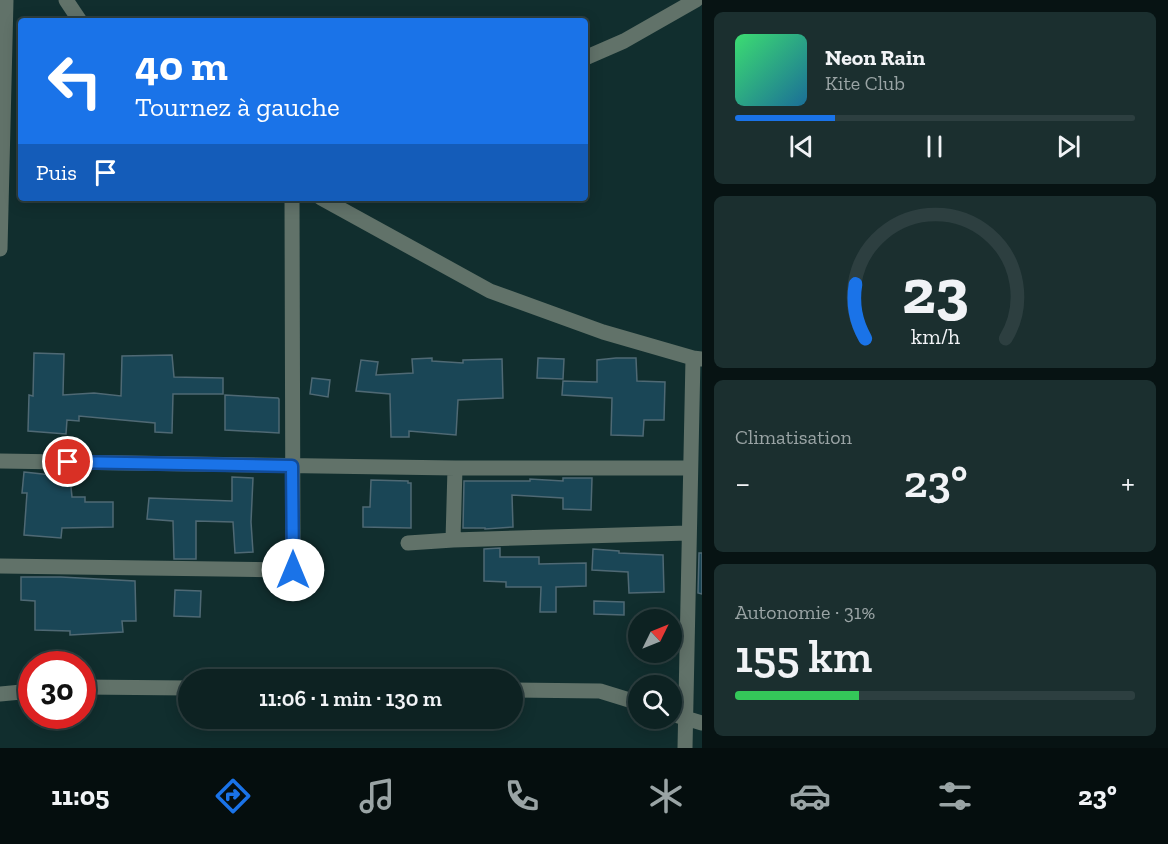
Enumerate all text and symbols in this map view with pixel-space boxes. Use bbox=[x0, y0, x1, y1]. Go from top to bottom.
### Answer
text: 40 m bbox=[135, 40, 228, 91]
icon: left bbox=[36, 42, 114, 120]
text: Neon Rain bbox=[825, 44, 925, 71]
text: Kite Club bbox=[825, 71, 905, 95]
text: Tournez à gauche bbox=[135, 91, 340, 123]
icon: previous bbox=[785, 130, 818, 163]
icon: pause bbox=[918, 130, 951, 163]
icon: next bbox=[1052, 130, 1085, 163]
icon: arrive bbox=[89, 156, 122, 189]
text: Puis bbox=[36, 159, 77, 186]
text: 23 bbox=[902, 254, 968, 329]
text: km/h bbox=[911, 324, 959, 349]
text: Climatisation bbox=[735, 425, 852, 449]
pin bbox=[42, 436, 93, 487]
icon: arrive bbox=[51, 445, 84, 478]
text: 23° bbox=[904, 455, 968, 509]
text: − bbox=[735, 463, 750, 502]
text: + bbox=[1121, 463, 1135, 502]
position arrow bbox=[261, 538, 325, 602]
text: Autonomie · 31% bbox=[735, 600, 875, 624]
north arrow bbox=[628, 609, 682, 663]
map controls bbox=[628, 609, 682, 729]
text: 155 km bbox=[735, 630, 872, 684]
speed limit sign: 30 bbox=[18, 651, 96, 729]
button: search bbox=[628, 675, 682, 729]
text: 11:06 · 1 min · 130 m bbox=[259, 685, 442, 712]
icon: directions bbox=[212, 775, 254, 817]
icon: music bbox=[356, 775, 398, 817]
icon: phone bbox=[501, 775, 543, 817]
icon: climate bbox=[645, 775, 687, 817]
icon: car bbox=[789, 775, 831, 817]
icon: filters bbox=[934, 775, 976, 817]
text: 11:05 bbox=[51, 780, 109, 812]
text: 23° bbox=[1078, 780, 1117, 812]

